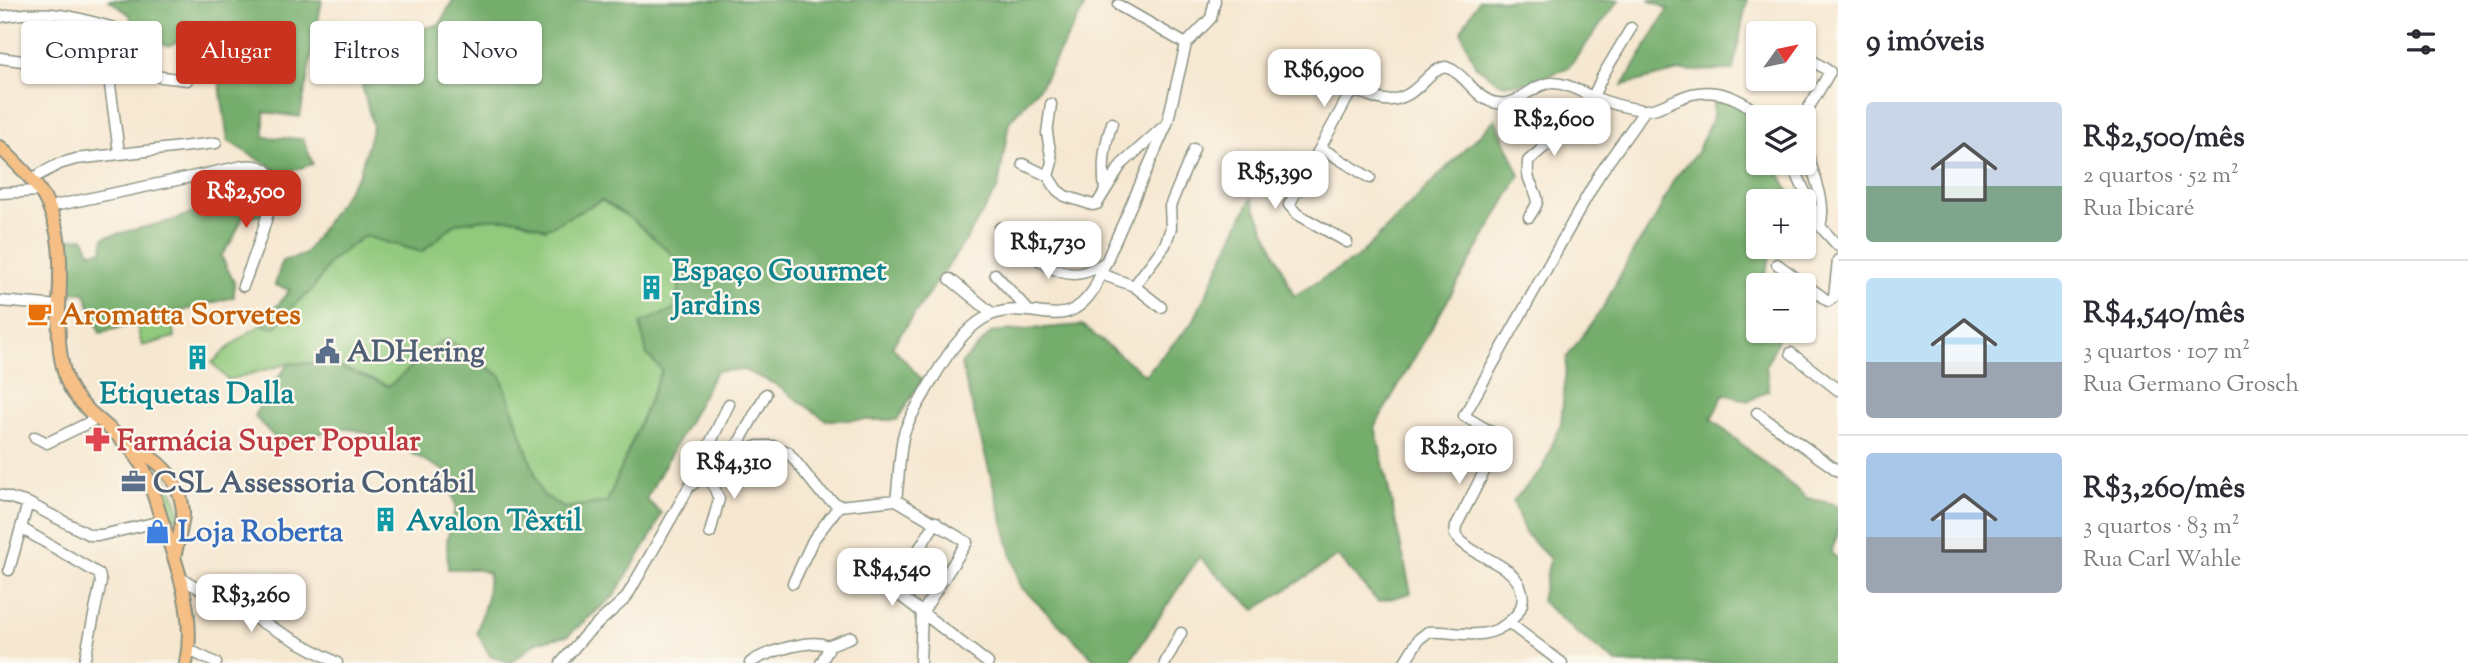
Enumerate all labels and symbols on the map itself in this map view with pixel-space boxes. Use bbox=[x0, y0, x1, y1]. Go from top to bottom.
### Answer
north arrow bbox=[1746, 21, 1816, 91]
pin: R$6,900 bbox=[1259, 50, 1389, 109]
pin: R$2,600 bbox=[1489, 99, 1619, 158]
pin: R$5,390 bbox=[1210, 152, 1340, 211]
pin: R$2,500 bbox=[181, 170, 311, 230]
pin: R$1,730 bbox=[983, 222, 1113, 281]
place label: Espaço Gourmet Jardins bbox=[670, 251, 887, 328]
building icon: Espaço Gourmet Jardins bbox=[638, 273, 666, 301]
place label: Aromatta Sorvetes bbox=[60, 295, 301, 338]
cafe icon: Aromatta Sorvetes bbox=[26, 300, 54, 328]
place label: ADHering bbox=[347, 332, 485, 375]
public building icon: ADHering bbox=[313, 337, 341, 365]
building icon: Etiquetas Dalla bbox=[183, 344, 211, 372]
place label: Etiquetas Dalla bbox=[100, 374, 295, 417]
place label: Farmácia Super Popular bbox=[117, 421, 421, 464]
pharmacy icon: Farmácia Super Popular bbox=[83, 426, 111, 454]
pin: R$2,010 bbox=[1394, 426, 1524, 486]
pin: R$4,310 bbox=[669, 442, 799, 501]
place label: CSL Assessoria Contábil bbox=[153, 463, 476, 506]
office icon: CSL Assessoria Contábil bbox=[119, 468, 147, 496]
place label: Avalon Têxtil bbox=[406, 501, 583, 544]
building icon: Avalon Têxtil bbox=[372, 506, 400, 534]
place label: Loja Roberta bbox=[178, 512, 344, 555]
shop icon: Loja Roberta bbox=[144, 517, 172, 545]
pin: R$4,540 bbox=[827, 548, 957, 608]
pin: R$3,260 bbox=[186, 574, 316, 634]

